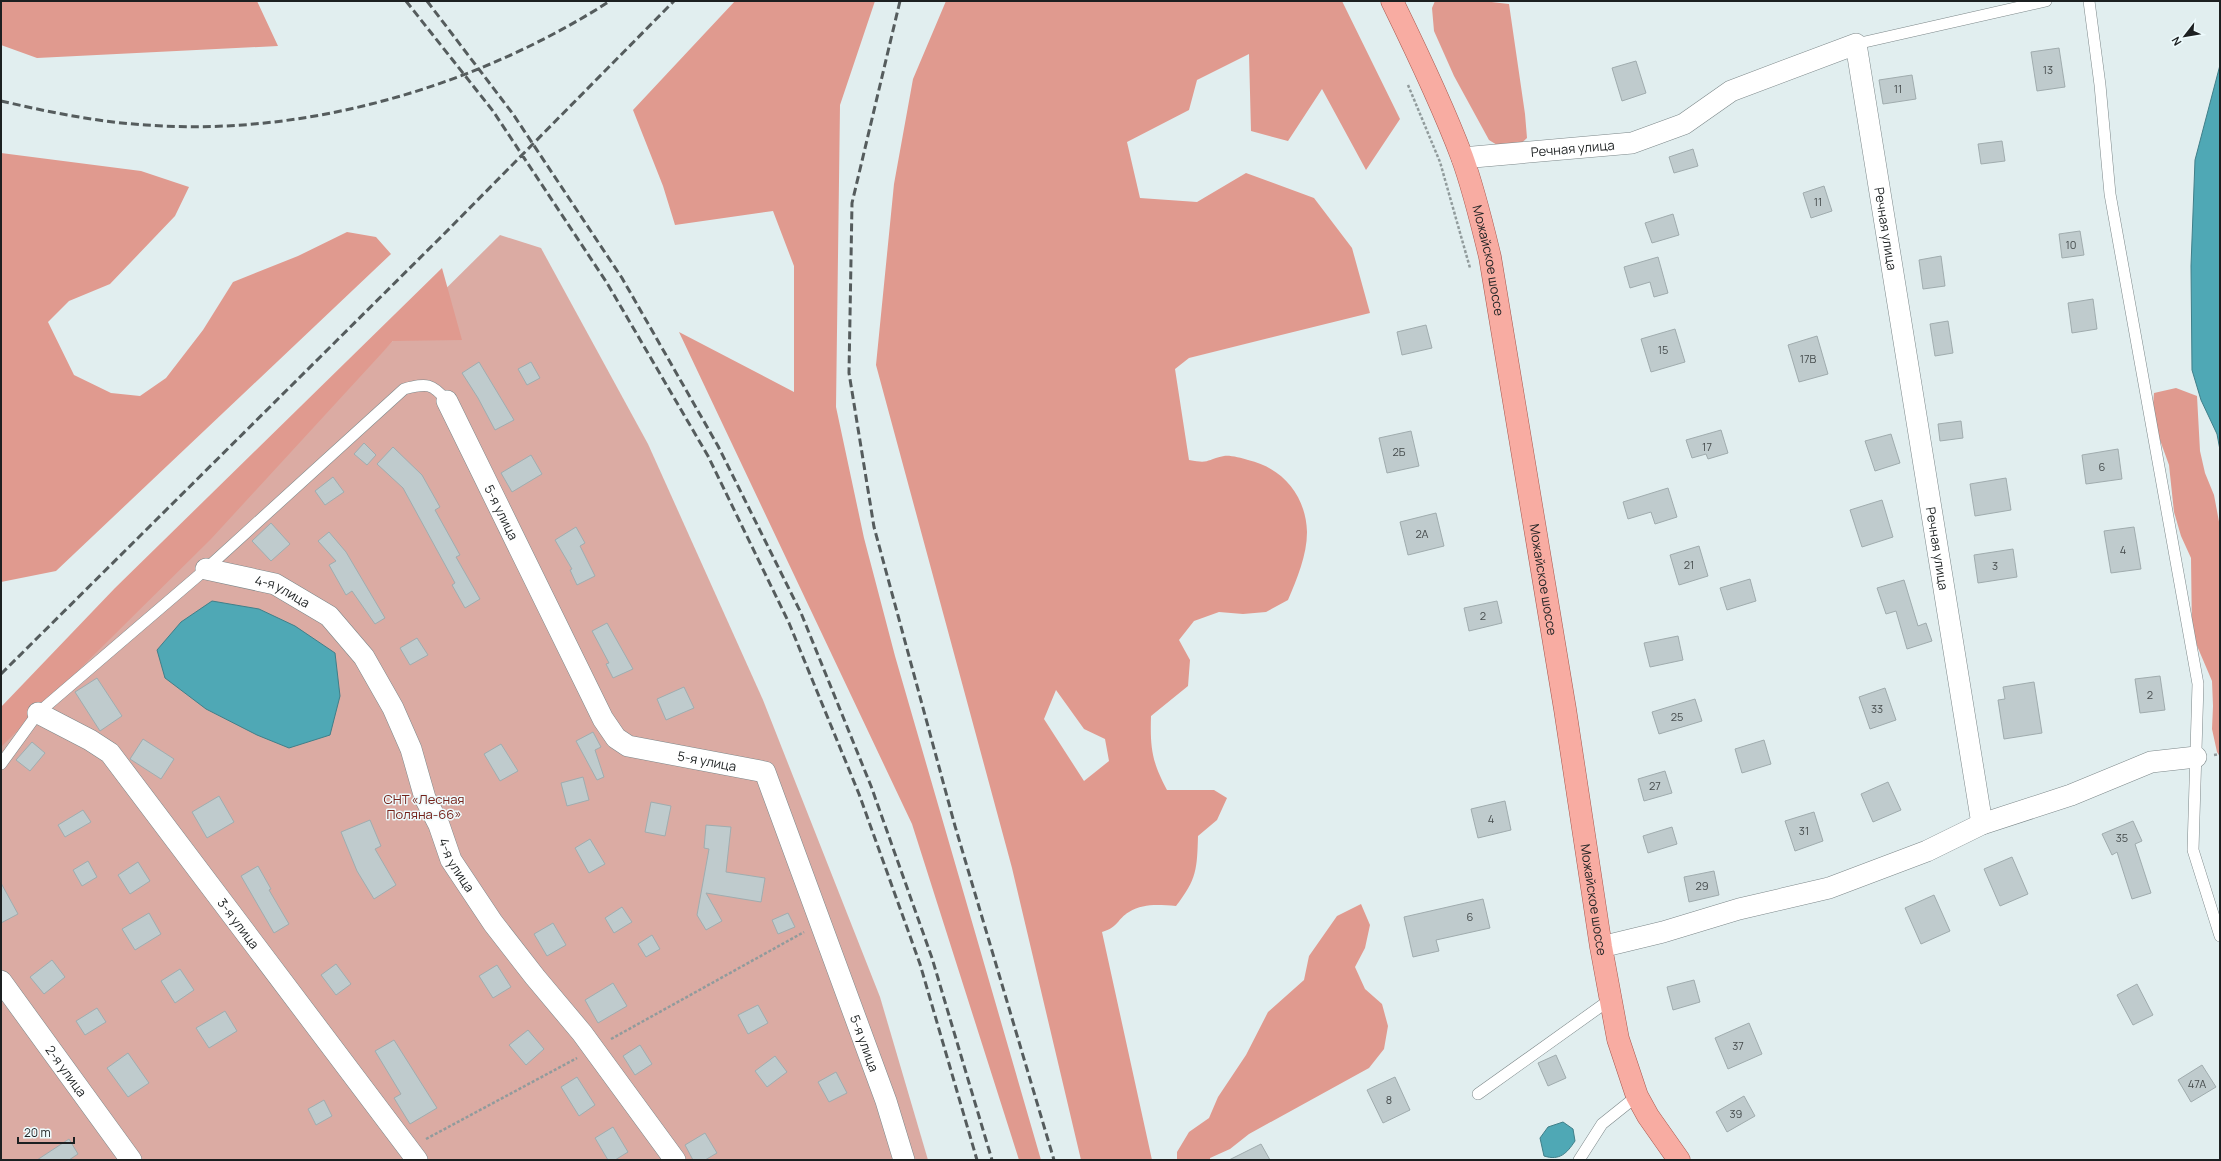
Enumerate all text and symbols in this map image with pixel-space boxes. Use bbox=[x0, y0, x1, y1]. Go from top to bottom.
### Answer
north arrow bbox=[2165, 16, 2205, 56]
text: N bbox=[2167, 34, 2184, 49]
house number: 13 bbox=[2043, 62, 2053, 77]
house number: 11 bbox=[1894, 81, 1902, 96]
street label: Речная улица bbox=[1530, 136, 1615, 161]
street label: Речная улица bbox=[1870, 186, 1901, 272]
house number: 11 bbox=[1814, 194, 1822, 209]
street label: Можайское шоссе bbox=[1468, 203, 1509, 318]
house number: 10 bbox=[2065, 237, 2077, 252]
house number: 15 bbox=[1658, 342, 1668, 357]
house number: 17В bbox=[1800, 351, 1817, 366]
house number: 17 bbox=[1702, 439, 1712, 454]
house number: 2Б bbox=[1393, 444, 1406, 459]
house number: 6 bbox=[2099, 459, 2106, 474]
street label: 5-я улица bbox=[480, 482, 523, 543]
street label: Речная улица bbox=[1922, 506, 1953, 591]
street label: Можайское шоссе bbox=[1525, 523, 1562, 637]
house number: 2А bbox=[1415, 526, 1429, 541]
house number: 4 bbox=[2120, 542, 2126, 557]
house number: 21 bbox=[1684, 557, 1694, 572]
house number: 3 bbox=[1992, 558, 1998, 573]
street label: 4-я улица bbox=[253, 571, 313, 612]
house number: 2 bbox=[1480, 608, 1486, 623]
house number: 2 bbox=[2147, 687, 2153, 702]
house number: 33 bbox=[1871, 701, 1883, 716]
house number: 25 bbox=[1671, 709, 1683, 724]
street label: 5-я улица bbox=[676, 747, 738, 775]
house number: 27 bbox=[1649, 778, 1661, 793]
park label: СНТ «Лесная Поляна-66» bbox=[383, 790, 465, 823]
house number: 4 bbox=[1488, 811, 1494, 826]
house number: 31 bbox=[1799, 823, 1809, 838]
house number: 35 bbox=[2116, 830, 2128, 845]
street label: 4-я улица bbox=[435, 835, 479, 896]
street label: Можайское шоссе bbox=[1577, 843, 1611, 957]
house number: 29 bbox=[1695, 878, 1709, 893]
street label: 3-я улица bbox=[214, 894, 264, 953]
house number: 6 bbox=[1467, 909, 1474, 924]
street label: 5-я улица bbox=[846, 1012, 883, 1074]
house number: 37 bbox=[1732, 1038, 1744, 1053]
street label: 2-я улица bbox=[41, 1041, 91, 1100]
house number: 47А bbox=[2188, 1076, 2206, 1091]
house number: 8 bbox=[1386, 1092, 1392, 1107]
house number: 39 bbox=[1730, 1106, 1743, 1121]
scale bar bbox=[18, 1119, 74, 1145]
text: 20 m bbox=[24, 1124, 51, 1141]

